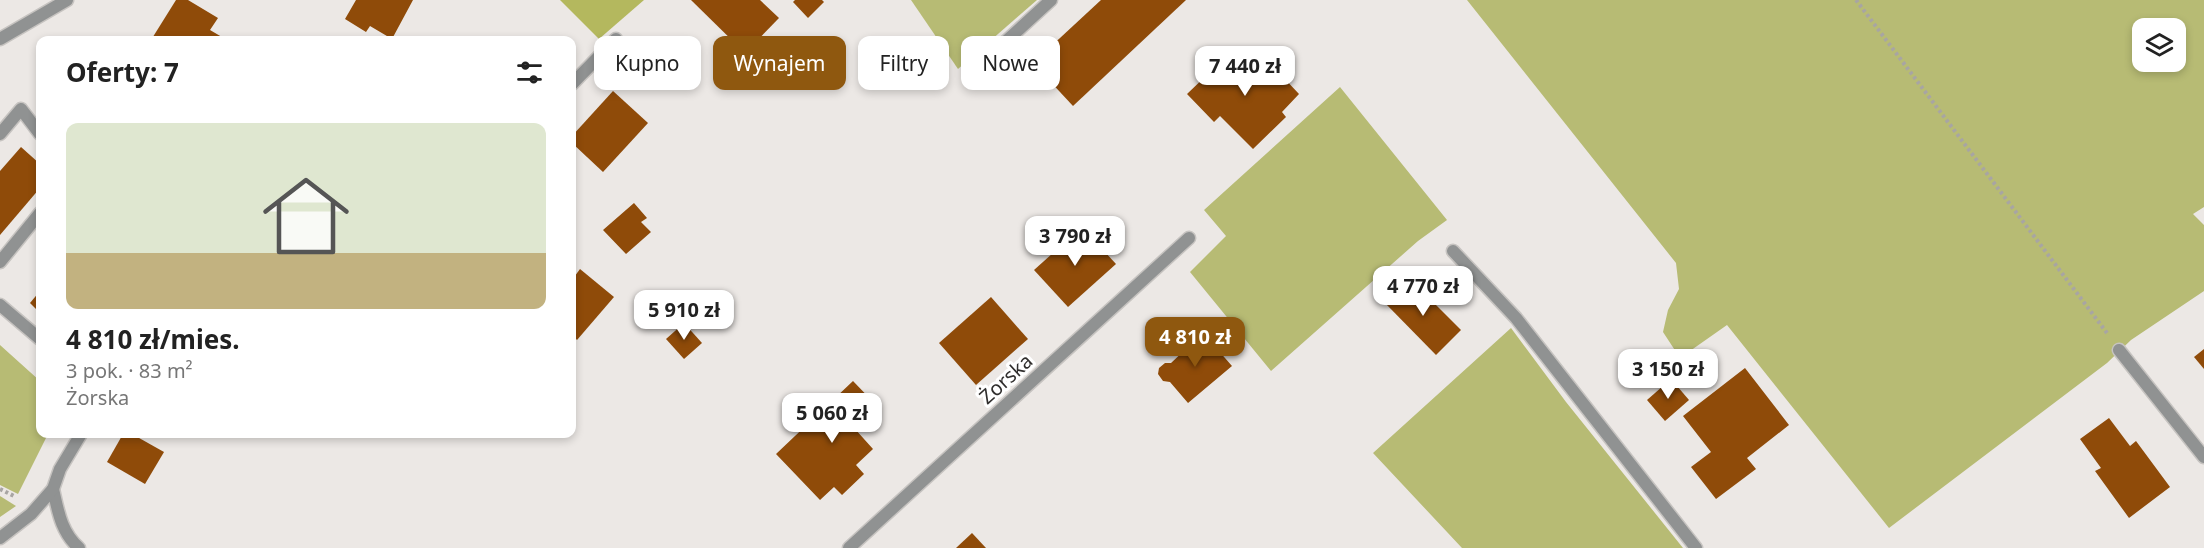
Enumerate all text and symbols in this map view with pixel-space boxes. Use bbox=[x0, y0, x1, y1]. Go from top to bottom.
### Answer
map controls bbox=[2132, 18, 2186, 72]
button: layers bbox=[2132, 18, 2186, 72]
chip: Kupno bbox=[594, 36, 701, 90]
chip: Wynajem bbox=[713, 36, 846, 90]
chip: Filtry bbox=[858, 36, 949, 90]
chip: Nowe bbox=[961, 36, 1060, 90]
pin: 7 440 zł bbox=[1183, 46, 1307, 97]
text: 7 440 zł bbox=[1209, 52, 1281, 79]
text: Oferty: 7 bbox=[66, 54, 179, 90]
icon: filters bbox=[513, 56, 546, 89]
icon: home bbox=[252, 162, 360, 270]
pin: 3 790 zł bbox=[1013, 216, 1137, 267]
text: 3 790 zł bbox=[1039, 222, 1111, 249]
pin: 4 770 zł bbox=[1361, 266, 1485, 317]
text: 4 770 zł bbox=[1387, 272, 1459, 299]
pin: 5 910 zł bbox=[622, 290, 746, 341]
text: 5 910 zł bbox=[648, 296, 720, 323]
pin: 4 810 zł bbox=[1133, 317, 1257, 368]
text: 4 810 zł/mies. bbox=[66, 321, 240, 357]
text: 4 810 zł bbox=[1159, 323, 1231, 350]
street label: Żorska bbox=[973, 347, 1038, 410]
pin: 3 150 zł bbox=[1606, 349, 1730, 400]
text: 3 150 zł bbox=[1632, 355, 1704, 382]
text: 3 pok. · 83 m² bbox=[66, 357, 193, 384]
text: Żorska bbox=[66, 384, 129, 411]
pin: 5 060 zł bbox=[770, 393, 894, 444]
text: 5 060 zł bbox=[796, 399, 868, 426]

